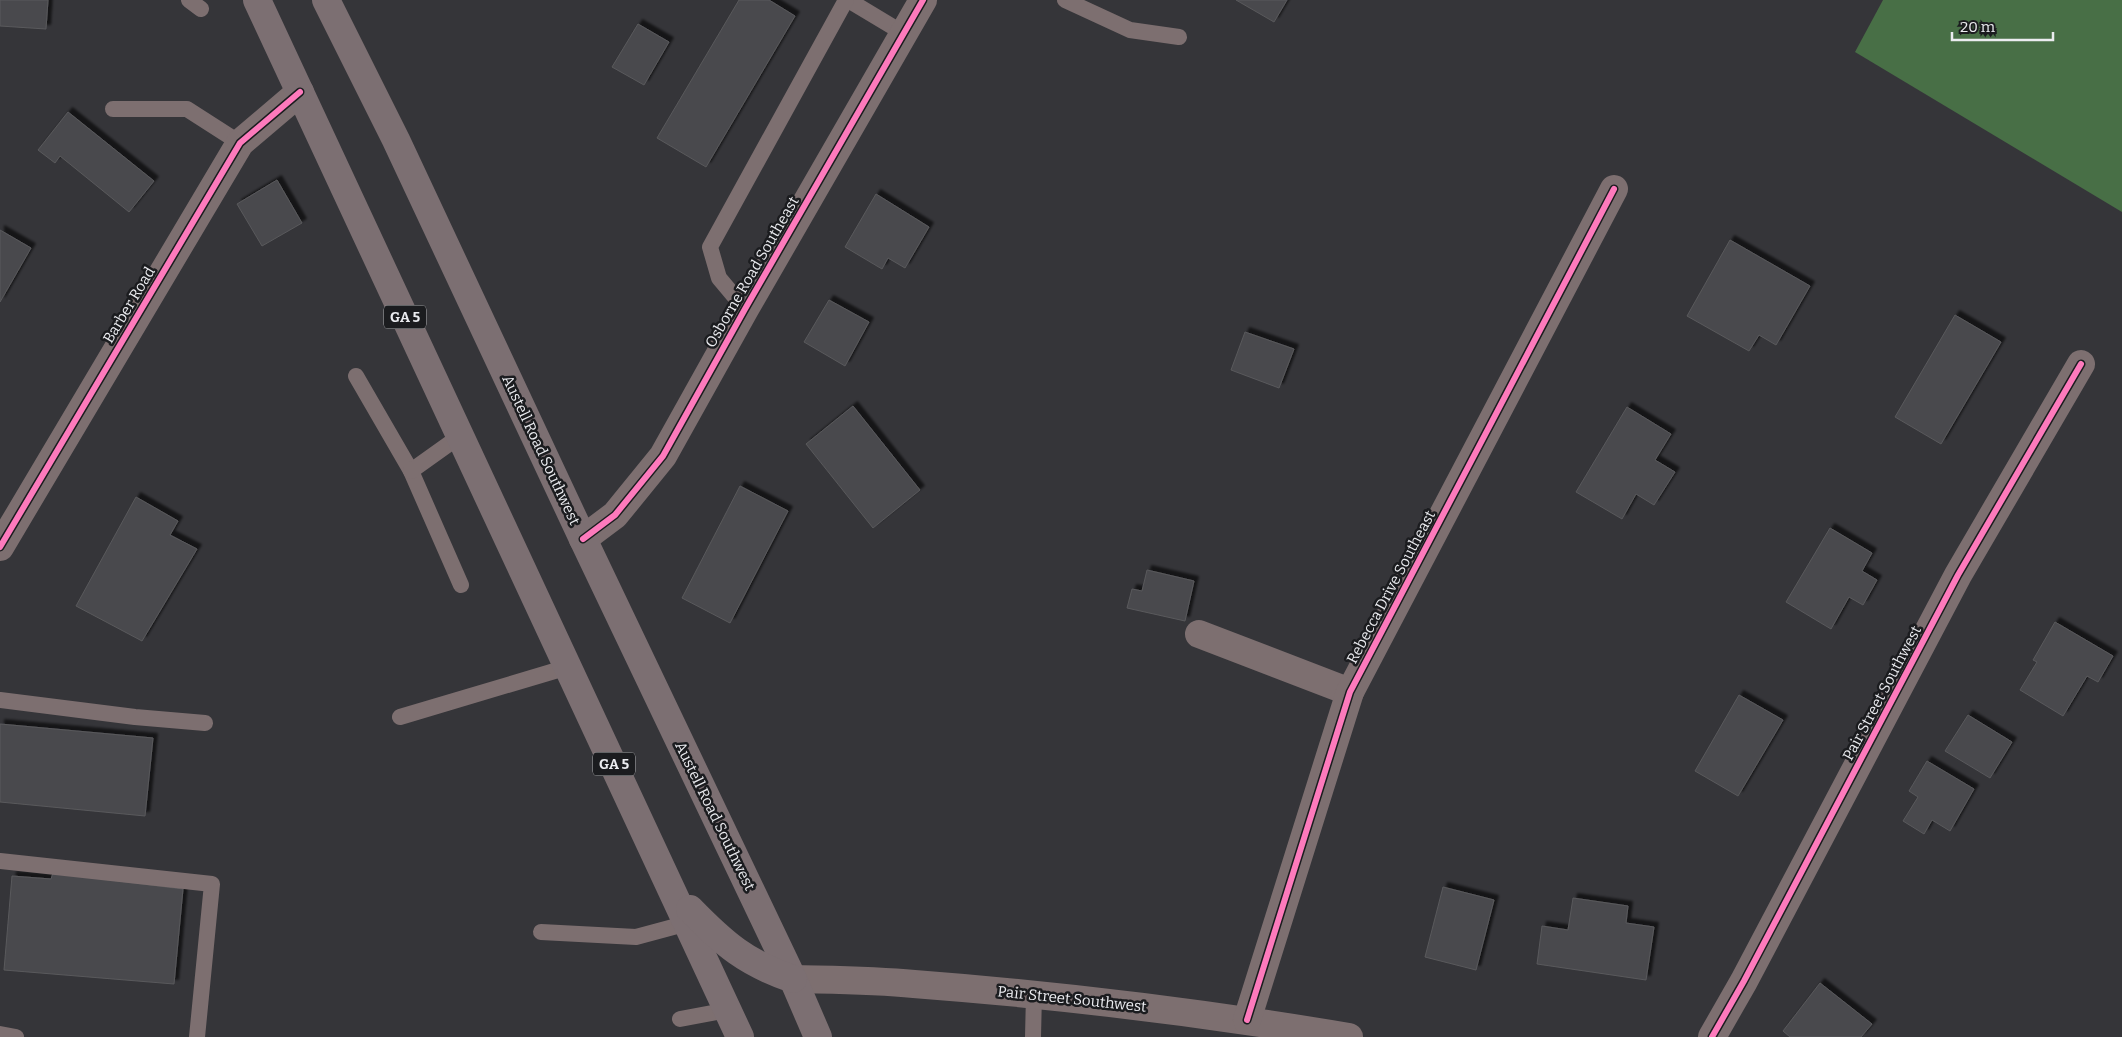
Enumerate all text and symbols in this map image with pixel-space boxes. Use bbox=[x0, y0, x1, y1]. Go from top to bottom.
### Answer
scale bar bbox=[1952, 10, 2053, 42]
text: 20 m bbox=[1960, 18, 1996, 36]
street label: Osborne Road Southeast bbox=[701, 193, 803, 351]
street label: Barber Road bbox=[99, 264, 159, 346]
road number: GA 5 bbox=[384, 306, 426, 328]
street label: Austell Road Southwest bbox=[498, 372, 584, 528]
street label: Rebecca Drive Southeast bbox=[1343, 507, 1439, 667]
street label: Pair Street Southwest bbox=[1839, 622, 1925, 763]
street label: Austell Road Southwest bbox=[671, 739, 759, 894]
road number: GA 5 bbox=[593, 752, 635, 776]
street label: Pair Street Southwest bbox=[997, 982, 1148, 1016]

